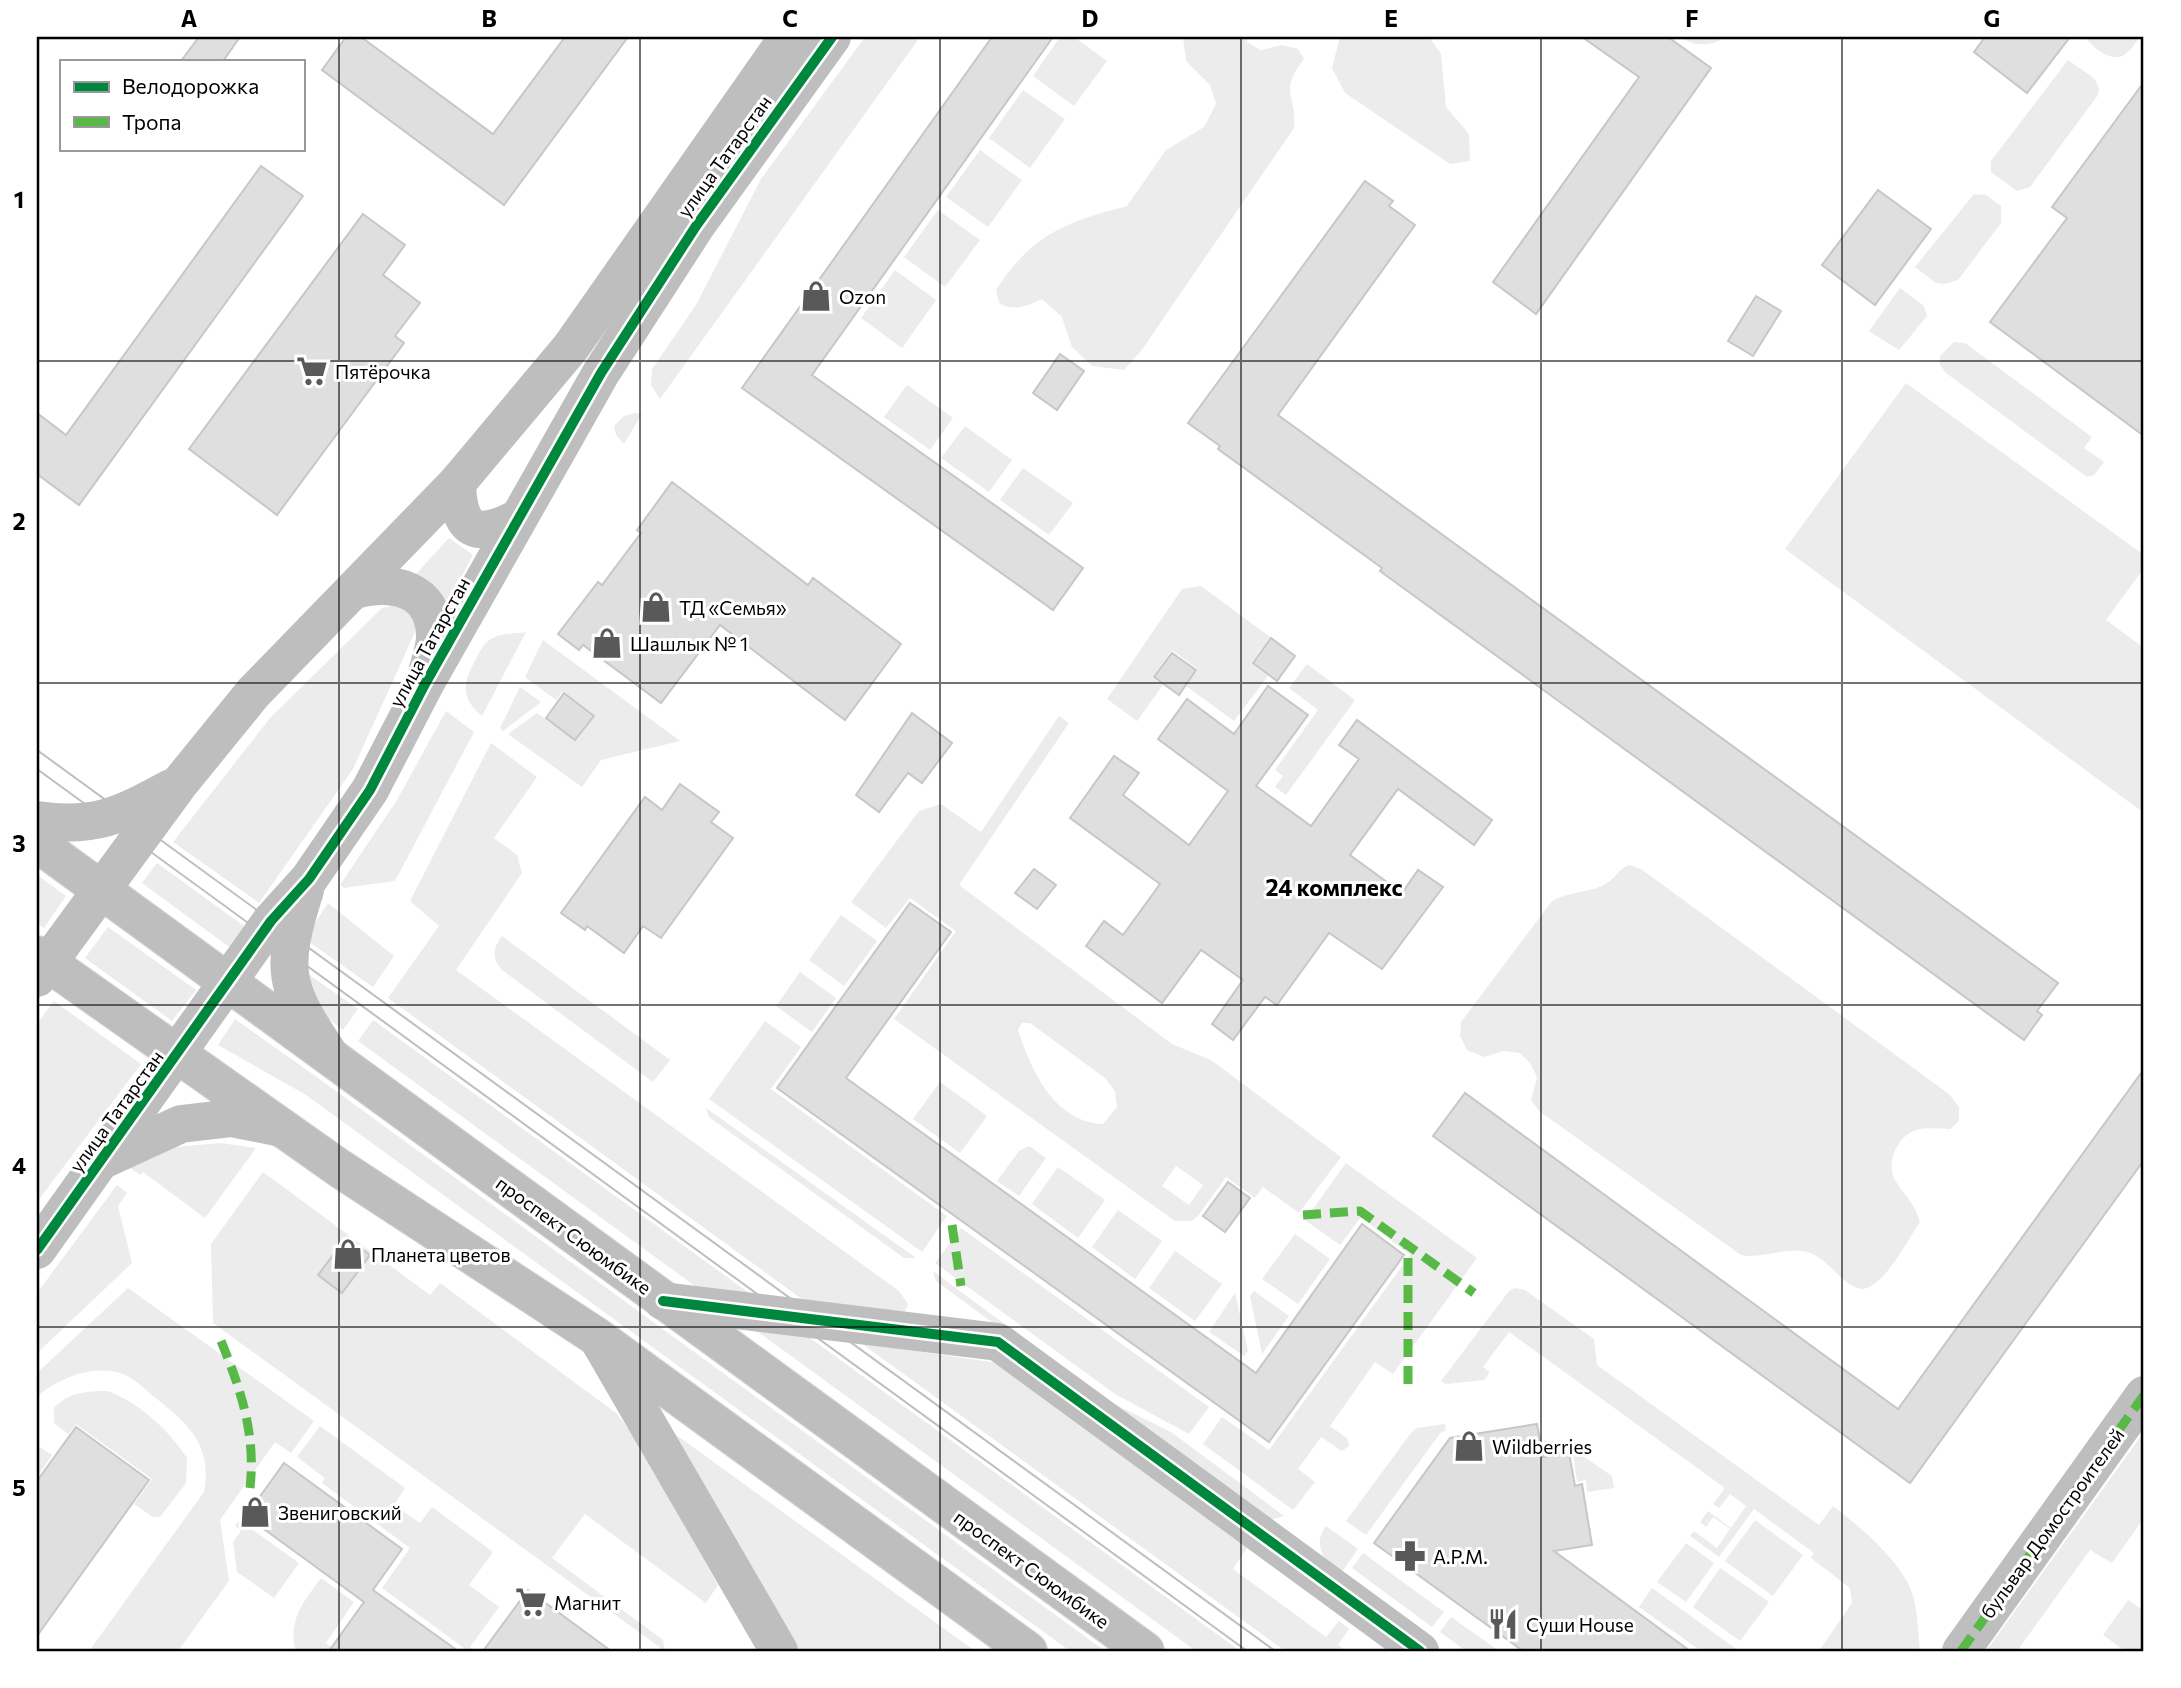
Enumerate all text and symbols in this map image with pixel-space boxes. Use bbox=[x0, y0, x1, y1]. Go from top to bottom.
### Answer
text: A bbox=[181, 4, 198, 32]
text: B bbox=[481, 4, 497, 32]
text: C bbox=[782, 4, 798, 32]
text: D bbox=[1082, 4, 1099, 32]
text: E bbox=[1384, 4, 1398, 32]
text: F bbox=[1685, 4, 1699, 32]
text: G bbox=[1984, 4, 2000, 32]
legend bbox=[60, 60, 304, 150]
text: Велодорожка bbox=[122, 73, 259, 98]
street label: улица Татарстан bbox=[672, 91, 776, 221]
text: Тропа bbox=[122, 109, 181, 134]
text: 1 bbox=[14, 185, 24, 213]
shop icon: Ozon bbox=[799, 279, 833, 313]
place label: Ozon bbox=[839, 285, 886, 308]
supermarket icon: Пятёрочка bbox=[295, 354, 329, 388]
place label: Пятёрочка bbox=[335, 360, 431, 383]
text: 2 bbox=[12, 507, 26, 535]
street label: улица Татарстан bbox=[384, 573, 474, 711]
shop icon: ТД «Семья» bbox=[639, 590, 673, 624]
place label: ТД «Семья» bbox=[679, 596, 787, 619]
shop icon: Шашлык № 1 bbox=[590, 626, 624, 660]
place label: Шашлык № 1 bbox=[630, 632, 748, 655]
text: 3 bbox=[12, 829, 26, 857]
district label: 24 комплекс bbox=[1265, 873, 1403, 901]
street label: улица Татарстан bbox=[64, 1046, 168, 1176]
text: 4 bbox=[12, 1151, 26, 1179]
street label: проспект Сююмбике bbox=[492, 1171, 656, 1299]
shop icon: Планета цветов bbox=[331, 1237, 365, 1271]
place label: Планета цветов bbox=[371, 1243, 511, 1266]
street label: бульвар Домостроителей bbox=[1975, 1424, 2129, 1622]
shop icon: Wildberries bbox=[1452, 1429, 1486, 1463]
place label: Wildberries bbox=[1492, 1435, 1592, 1458]
text: 5 bbox=[12, 1473, 26, 1501]
shop icon: Звениговский bbox=[238, 1495, 272, 1529]
place label: Звениговский bbox=[278, 1501, 402, 1524]
street label: проспект Сююмбике bbox=[950, 1505, 1114, 1633]
pharmacy icon: А.Р.М. bbox=[1393, 1539, 1427, 1573]
place label: А.Р.М. bbox=[1433, 1545, 1488, 1568]
supermarket icon: Магнит bbox=[514, 1585, 548, 1619]
place label: Магнит bbox=[554, 1591, 621, 1614]
restaurant icon: Суши House bbox=[1486, 1607, 1520, 1641]
place label: Суши House bbox=[1526, 1613, 1634, 1636]

